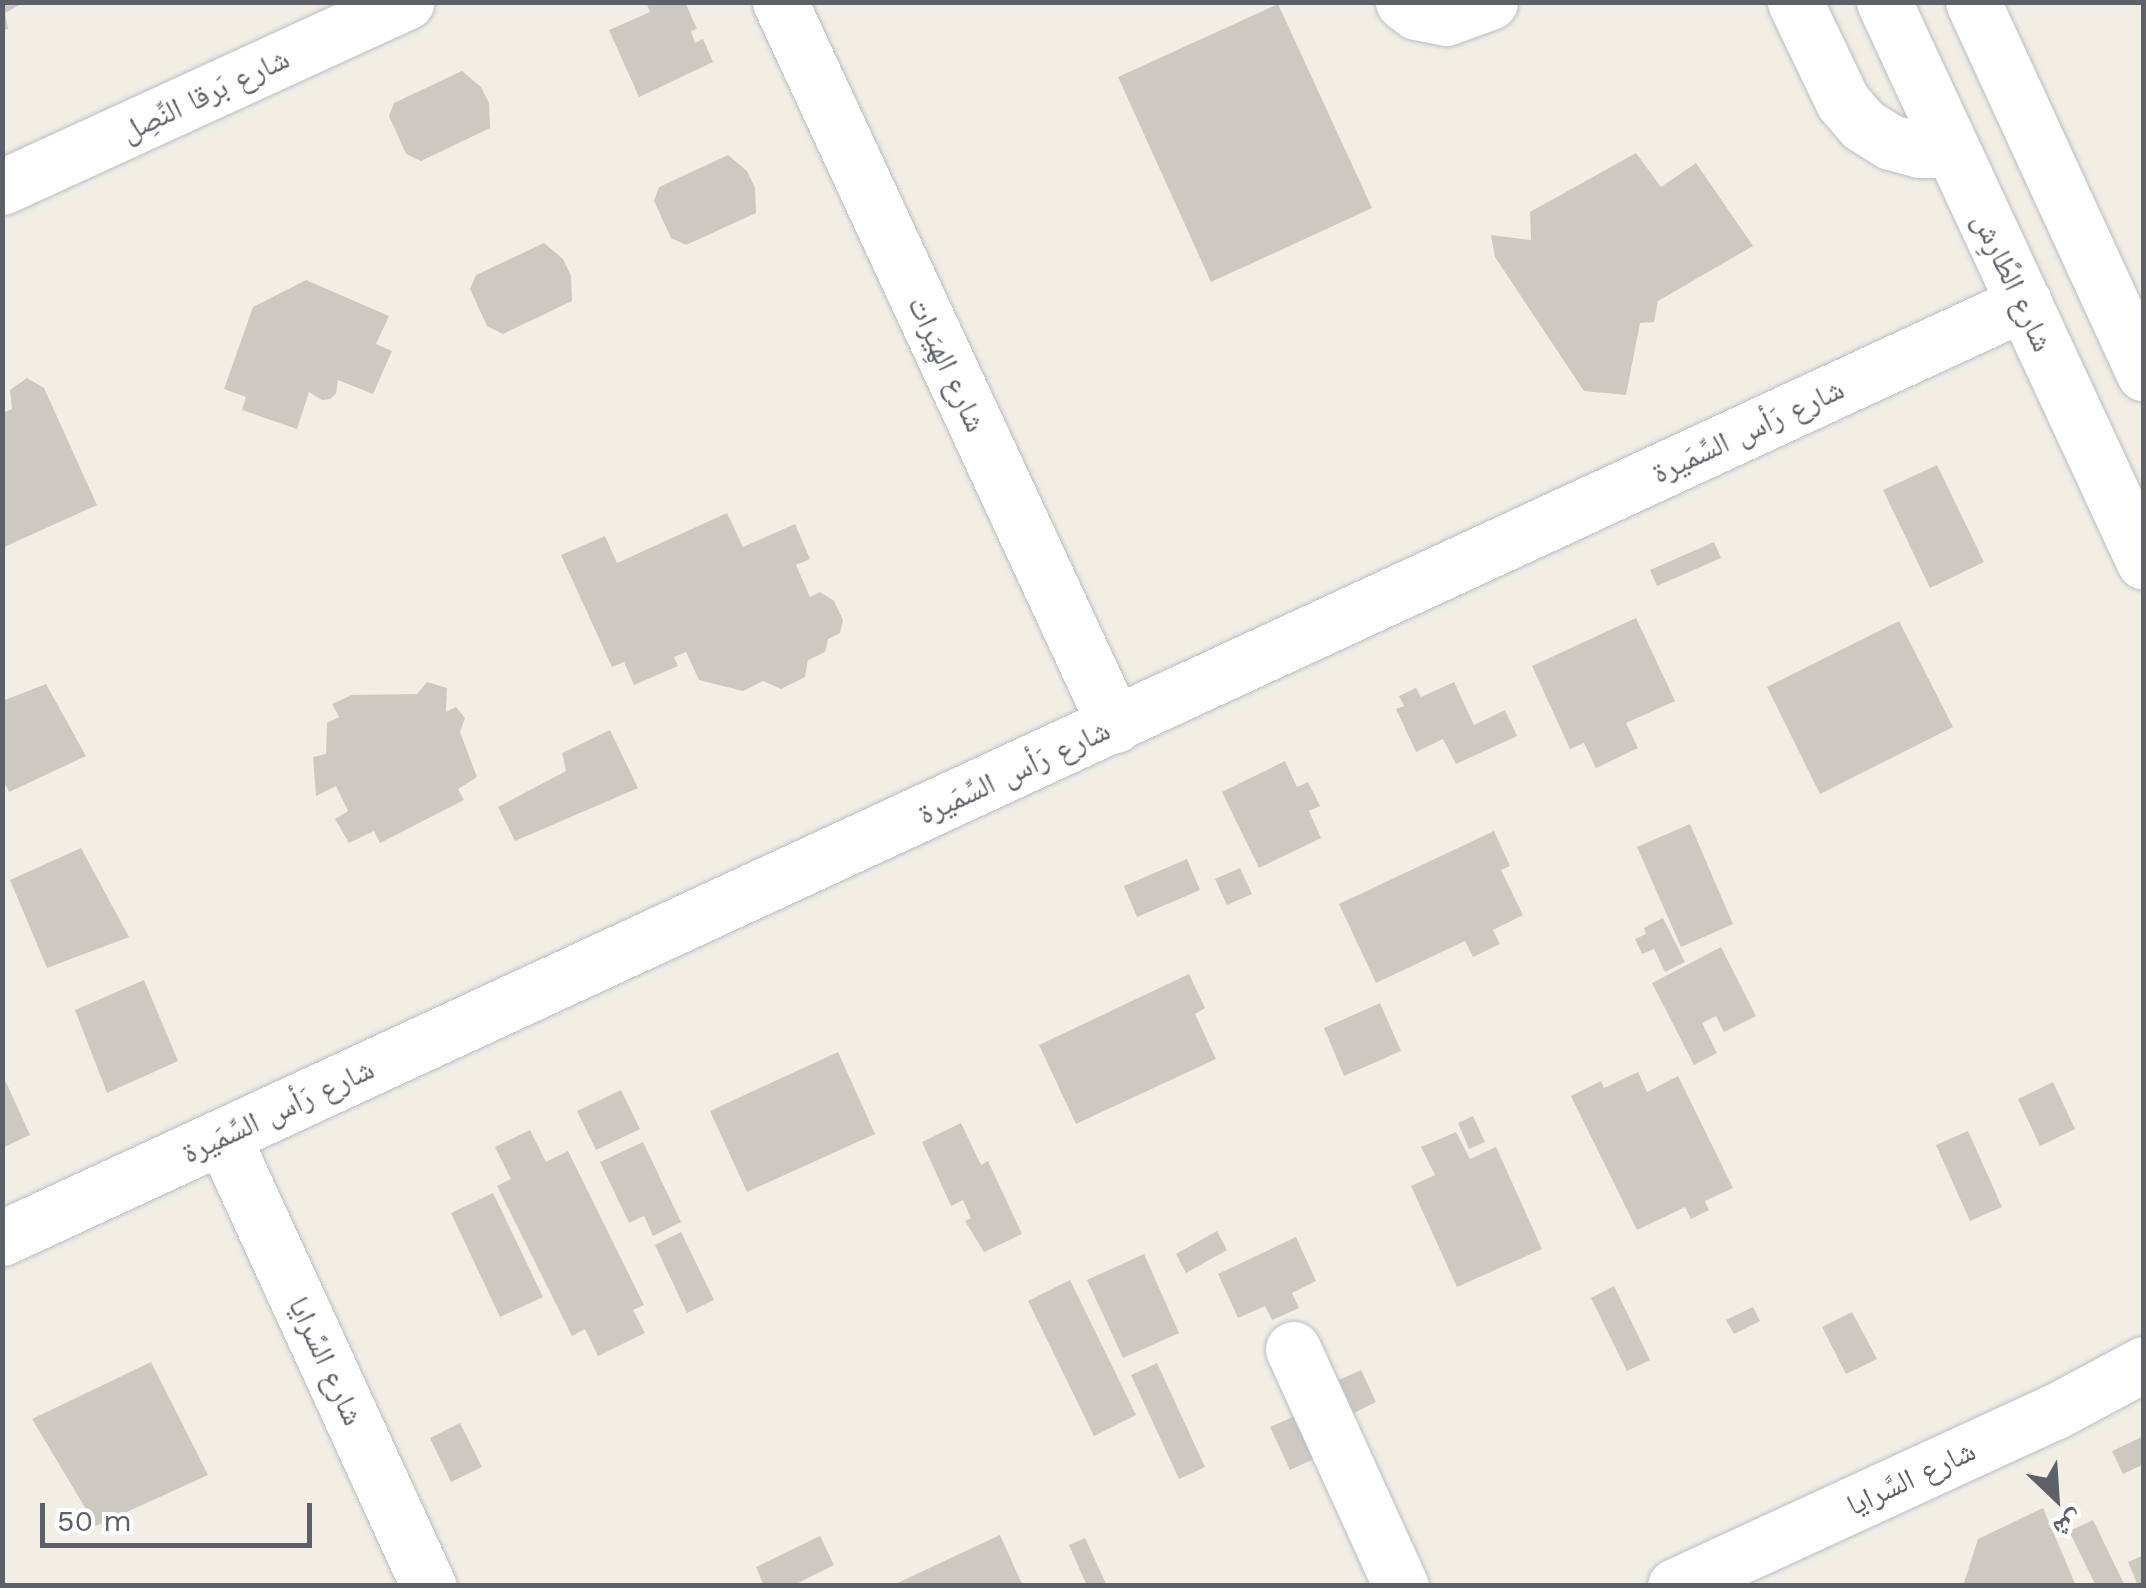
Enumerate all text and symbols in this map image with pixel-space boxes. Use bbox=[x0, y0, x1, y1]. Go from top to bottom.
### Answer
street label: شارع بَرقا النِّصِل bbox=[115, 40, 295, 150]
street label: شارع الطَّارِش bbox=[1965, 207, 2061, 357]
street label: شارع الهِيَرات bbox=[900, 290, 994, 438]
street label: شارع رَأس السِّمَيرة bbox=[1646, 371, 1850, 491]
street label: شارع رَأس السِّمَيرة bbox=[912, 712, 1116, 832]
street label: شارع رَأس السِّمَيرة bbox=[176, 1051, 380, 1171]
street label: شارع السَّرايا bbox=[281, 1291, 371, 1431]
street label: شارع السَّرايا bbox=[1841, 1433, 1981, 1523]
north arrow bbox=[2006, 1448, 2106, 1548]
scale bar bbox=[45, 1483, 318, 1545]
text: 50 m bbox=[57, 1503, 132, 1538]
text: ش bbox=[2048, 1504, 2089, 1547]

